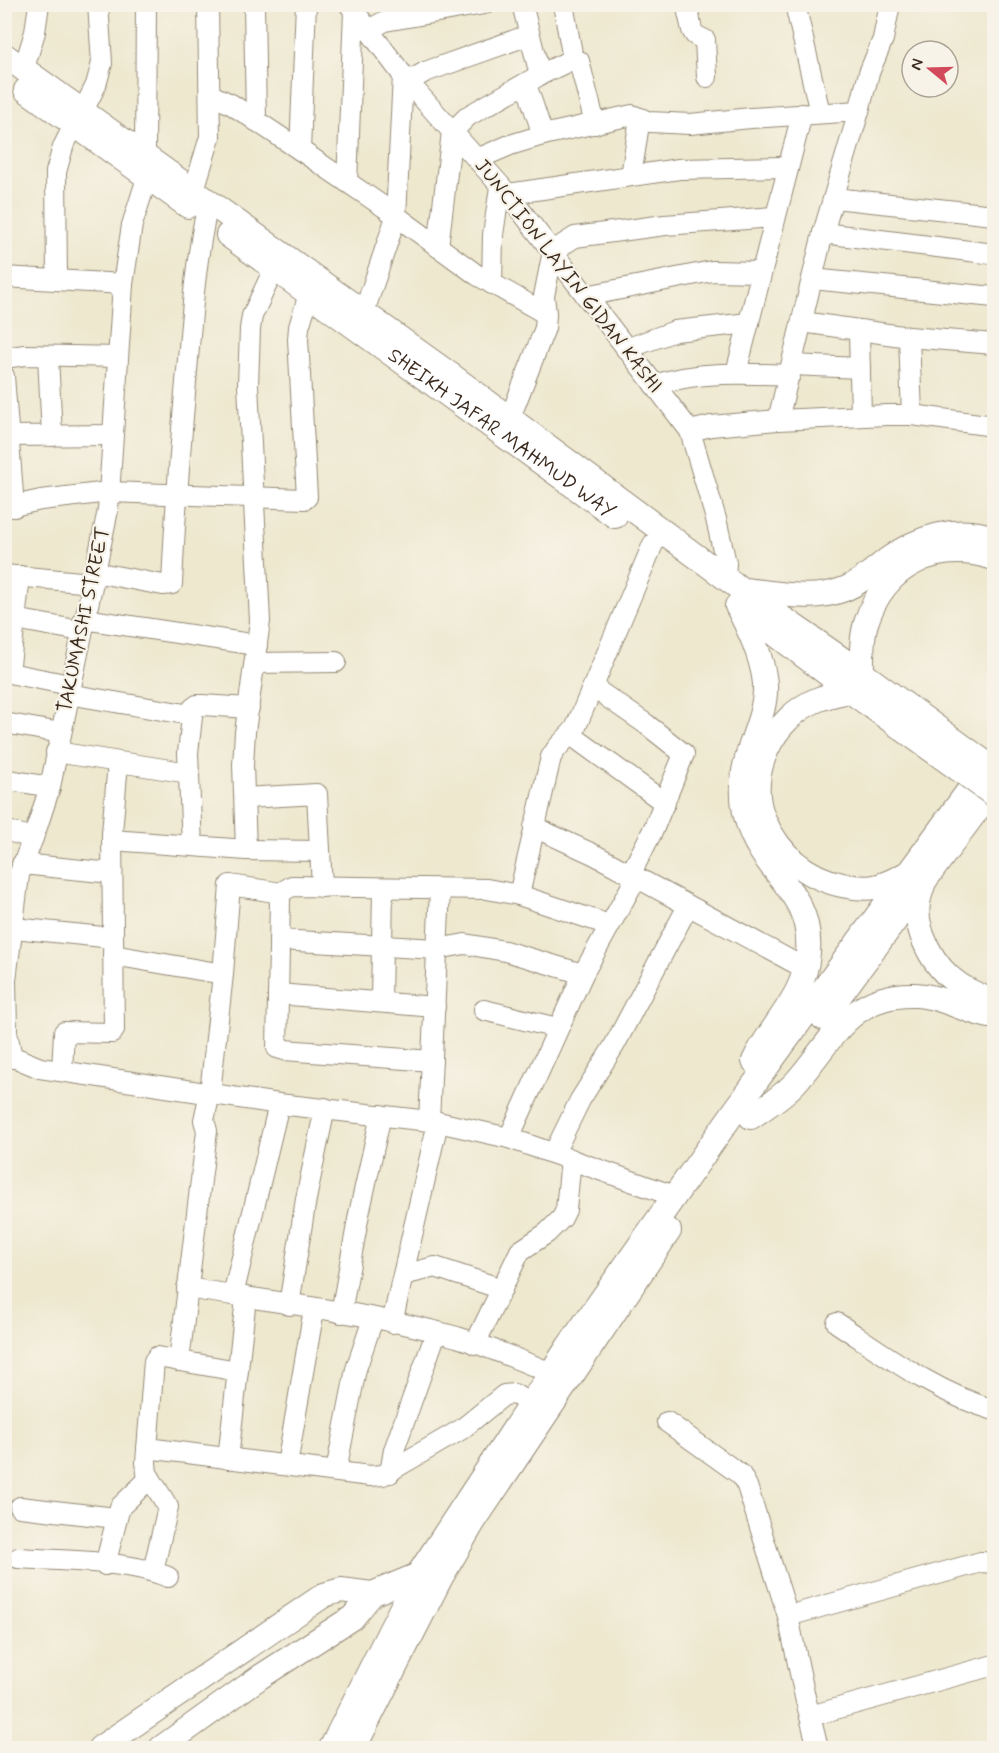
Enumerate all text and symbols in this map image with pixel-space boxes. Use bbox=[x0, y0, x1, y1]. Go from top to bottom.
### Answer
north arrow bbox=[900, 39, 960, 99]
text: N bbox=[906, 56, 929, 73]
street label: JUNCTION LAYIN GIDAN KASHI bbox=[468, 153, 668, 399]
street label: SHEIKH JAFAR MAHMUD WAY bbox=[382, 342, 621, 525]
street label: TAKUMASHI STREET bbox=[51, 524, 117, 716]

